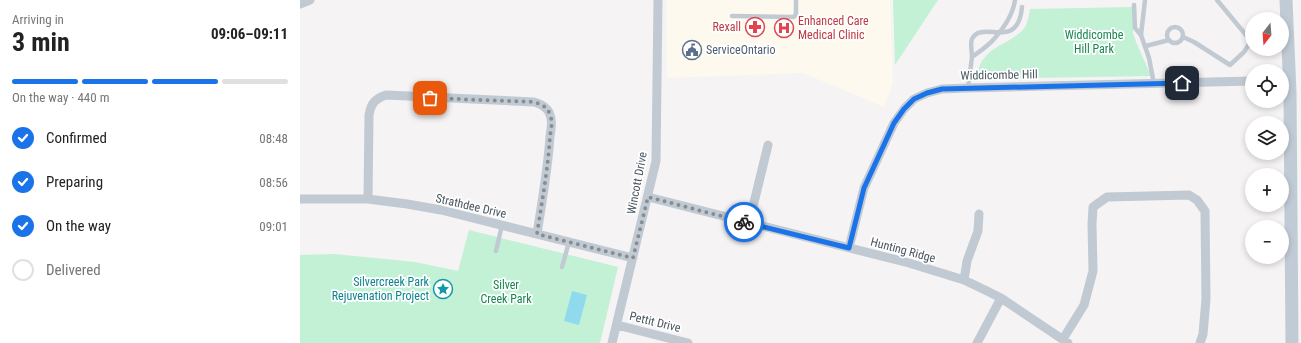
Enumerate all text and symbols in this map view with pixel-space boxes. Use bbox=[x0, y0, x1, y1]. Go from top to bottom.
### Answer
text: Arriving in bbox=[12, 12, 64, 27]
north arrow bbox=[1245, 12, 1289, 56]
map controls bbox=[1245, 12, 1289, 264]
place label: Enhanced Care Medical Clinic bbox=[798, 14, 869, 42]
pharmacy icon: Rexall bbox=[744, 16, 766, 38]
hospital icon: Enhanced Care Medical Clinic bbox=[773, 17, 795, 39]
place label: Rexall bbox=[712, 20, 741, 34]
text: 09:06–09:11 bbox=[211, 25, 288, 43]
text: 3 min bbox=[12, 27, 70, 57]
park label: Widdicombe Hill Park bbox=[1065, 28, 1124, 56]
public building icon: ServiceOntario bbox=[681, 39, 703, 61]
place label: ServiceOntario bbox=[706, 43, 775, 57]
button: locate bbox=[1245, 64, 1289, 108]
pin bbox=[1165, 66, 1199, 100]
street label: Widdicombe Hill bbox=[960, 67, 1038, 83]
icon: home bbox=[1171, 72, 1193, 94]
pin bbox=[413, 81, 447, 115]
icon: bag bbox=[419, 87, 441, 109]
text: On the way · 440 m bbox=[12, 90, 109, 105]
button: layers bbox=[1245, 116, 1289, 160]
icon: check bbox=[12, 127, 34, 149]
text: Confirmed bbox=[46, 129, 107, 147]
text: 08:48 bbox=[259, 131, 288, 146]
street label: Wincott Drive bbox=[624, 150, 650, 215]
button: + bbox=[1245, 168, 1289, 212]
icon: check bbox=[12, 171, 34, 193]
text: Preparing bbox=[46, 173, 103, 191]
text: 08:56 bbox=[259, 175, 288, 190]
street label: Strathdee Drive bbox=[434, 191, 508, 221]
courier bbox=[724, 202, 764, 242]
icon: bike bbox=[733, 211, 755, 233]
icon: check bbox=[12, 215, 34, 237]
text: On the way bbox=[46, 217, 111, 235]
text: 09:01 bbox=[259, 219, 288, 234]
button: − bbox=[1245, 220, 1289, 264]
street label: Hunting Ridge bbox=[869, 235, 937, 265]
text: Delivered bbox=[46, 261, 101, 279]
place label: Silvercreek Park Rejuvenation Project bbox=[332, 275, 430, 303]
place icon: Silvercreek Park Rejuvenation Project bbox=[432, 278, 454, 300]
park label: Silver Creek Park bbox=[480, 278, 532, 306]
street label: Pettit Drive bbox=[628, 309, 682, 335]

